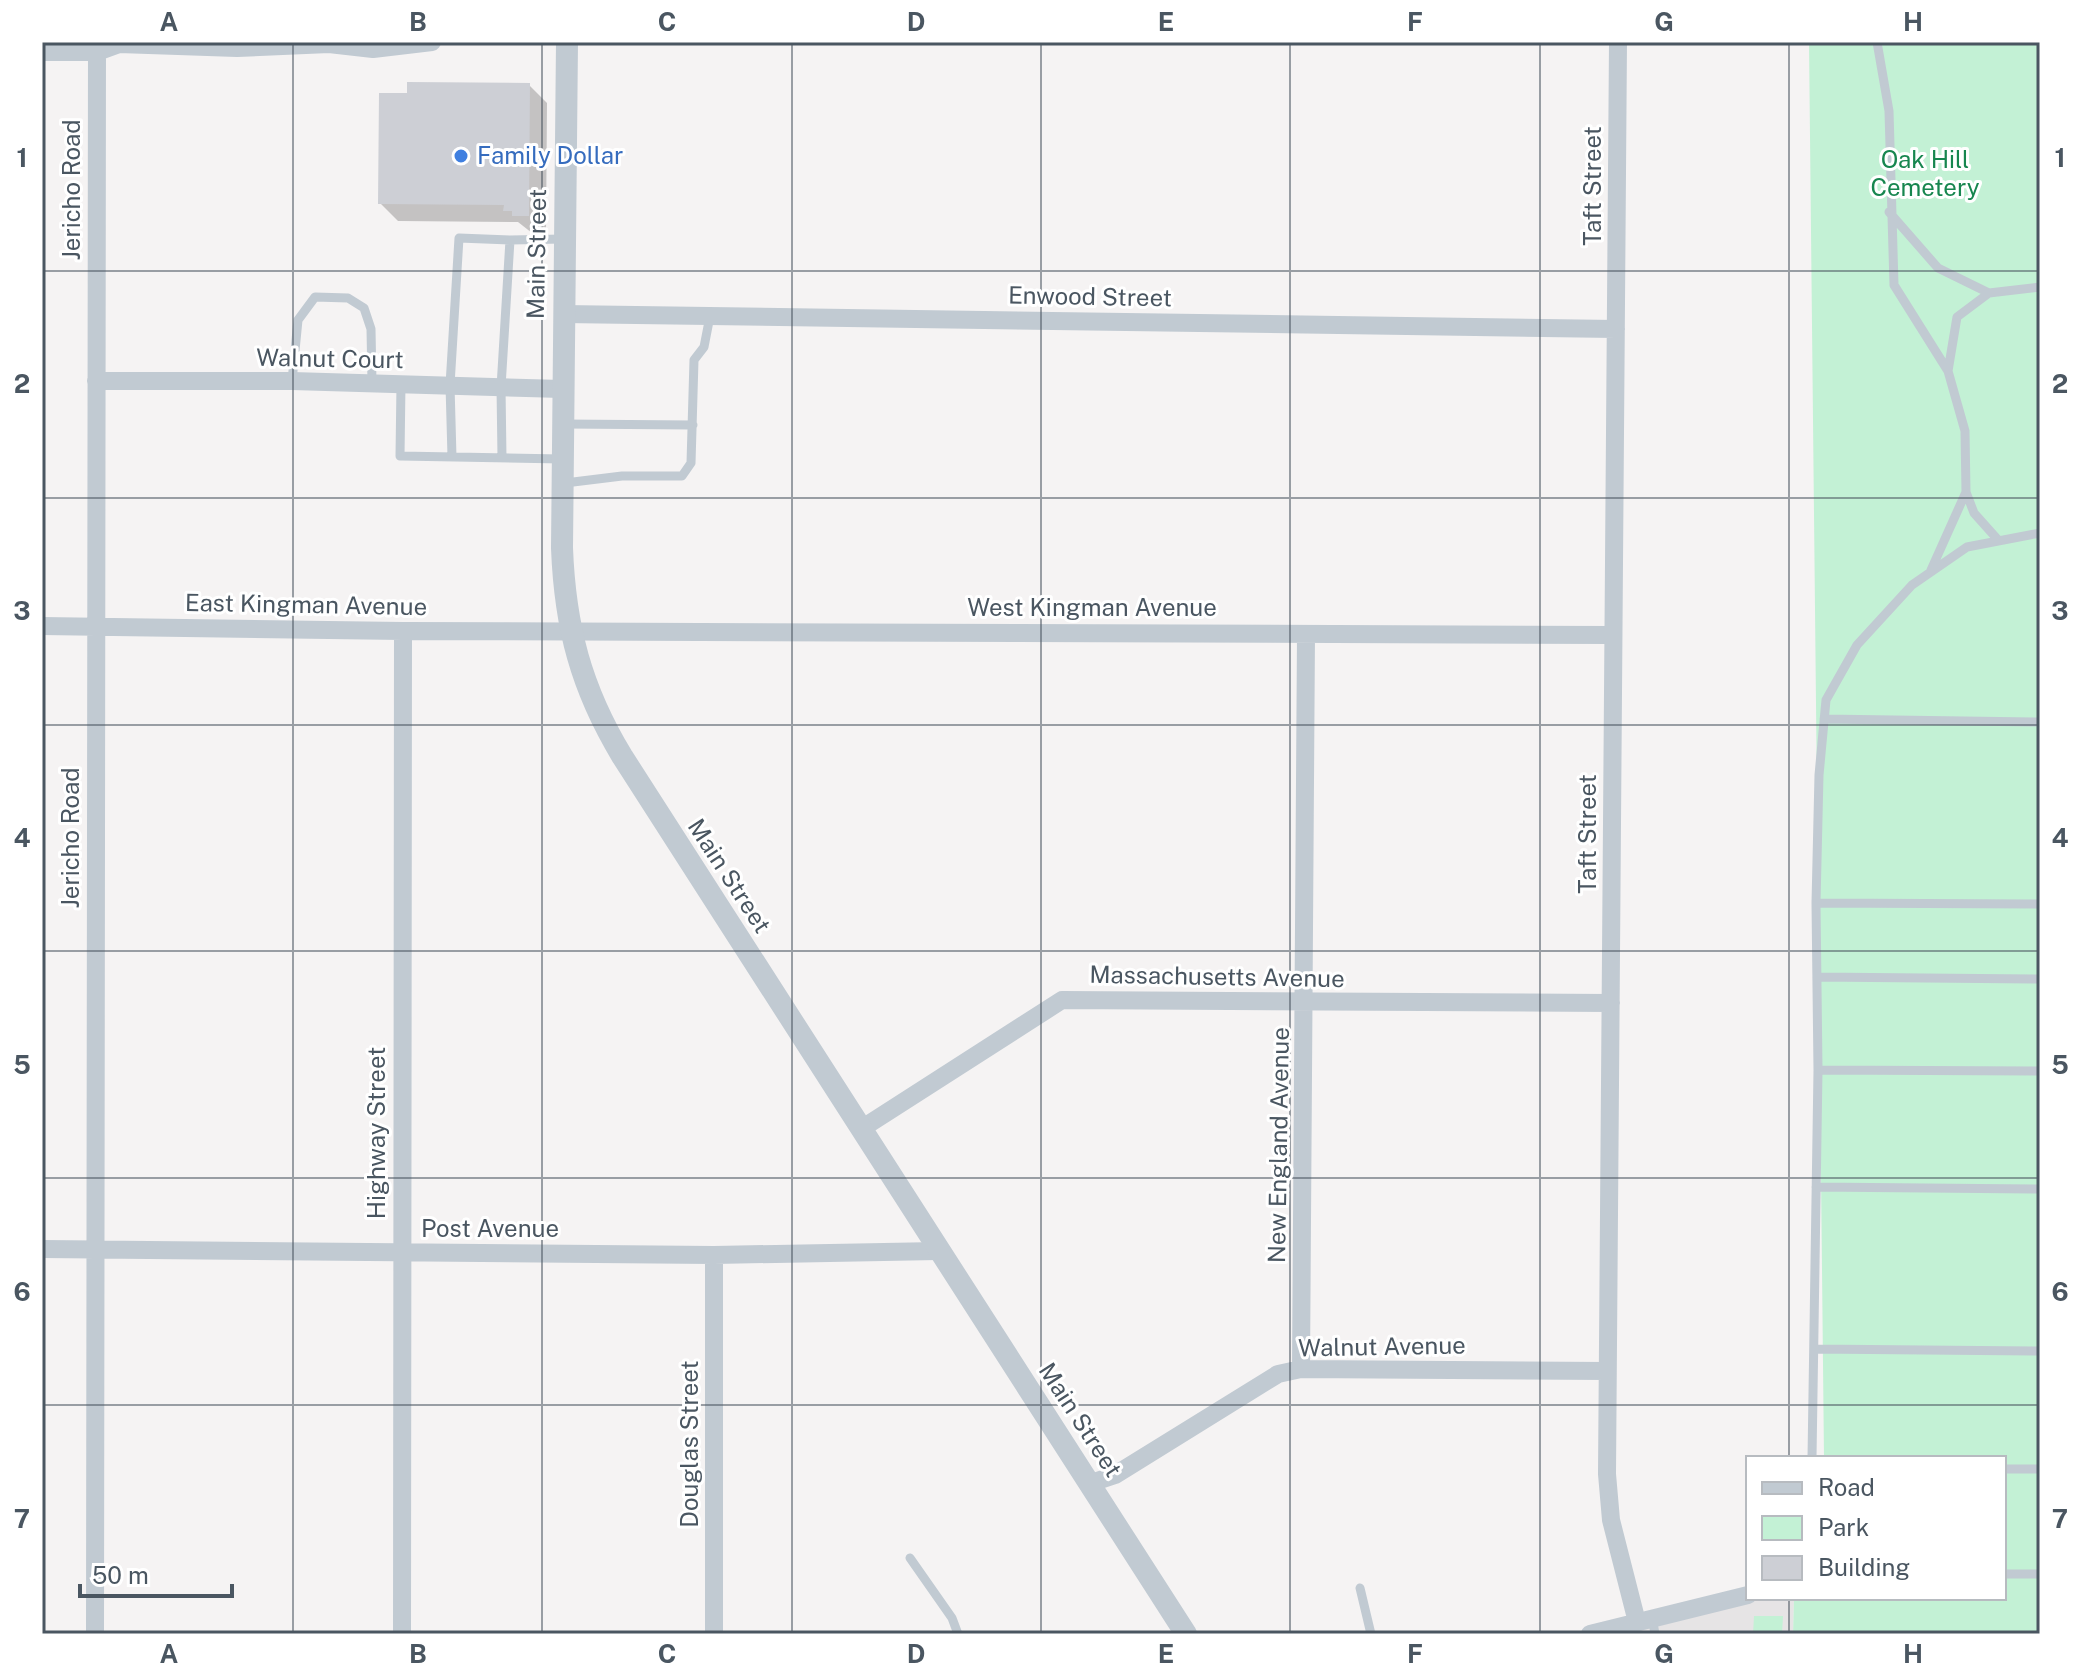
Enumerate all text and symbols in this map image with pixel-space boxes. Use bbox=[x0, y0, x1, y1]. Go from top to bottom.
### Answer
text: A bbox=[160, 6, 179, 37]
text: B bbox=[409, 6, 427, 37]
text: C bbox=[658, 6, 676, 37]
text: D bbox=[907, 6, 925, 37]
text: E bbox=[1158, 6, 1174, 37]
text: F bbox=[1407, 6, 1423, 37]
text: G bbox=[1654, 6, 1674, 37]
text: H bbox=[1903, 6, 1923, 37]
street label: Jericho Road bbox=[57, 119, 85, 261]
street label: Taft Street bbox=[1578, 126, 1606, 246]
place label: Family Dollar bbox=[477, 141, 623, 169]
text: 1 bbox=[16, 142, 28, 173]
text: 1 bbox=[2054, 142, 2066, 173]
park label: Oak Hill Cemetery bbox=[1870, 145, 1980, 201]
marker: Family Dollar bbox=[452, 147, 470, 165]
street label: Main Street bbox=[521, 189, 551, 319]
street label: Enwood Street bbox=[1008, 281, 1172, 311]
street label: Walnut Court bbox=[256, 343, 404, 373]
text: 2 bbox=[14, 368, 30, 399]
text: 2 bbox=[2052, 368, 2068, 399]
street label: East Kingman Avenue bbox=[185, 588, 427, 620]
street label: West Kingman Avenue bbox=[967, 593, 1217, 621]
text: 3 bbox=[13, 595, 31, 626]
text: 3 bbox=[2051, 595, 2069, 626]
street label: Jericho Road bbox=[56, 767, 84, 909]
street label: Taft Street bbox=[1573, 774, 1601, 894]
street label: Main Street bbox=[683, 813, 777, 938]
text: 4 bbox=[13, 822, 31, 853]
text: 4 bbox=[2051, 822, 2069, 853]
street label: Massachusetts Avenue bbox=[1089, 960, 1345, 992]
street label: New England Avenue bbox=[1262, 1027, 1294, 1263]
street label: Highway Street bbox=[362, 1047, 390, 1219]
text: 5 bbox=[13, 1049, 31, 1080]
text: 5 bbox=[2051, 1049, 2069, 1080]
street label: Post Avenue bbox=[421, 1214, 559, 1242]
text: 6 bbox=[13, 1276, 31, 1307]
text: 6 bbox=[2051, 1276, 2069, 1307]
street label: Walnut Avenue bbox=[1298, 1331, 1466, 1361]
street label: Main Street bbox=[1034, 1357, 1128, 1482]
street label: Douglas Street bbox=[675, 1360, 703, 1528]
legend bbox=[1746, 1456, 2006, 1600]
text: Road bbox=[1818, 1473, 1875, 1501]
text: 7 bbox=[14, 1503, 30, 1534]
text: 7 bbox=[2052, 1503, 2068, 1534]
text: Park bbox=[1818, 1513, 1869, 1541]
scale bar bbox=[80, 1548, 232, 1598]
text: Building bbox=[1818, 1553, 1910, 1581]
text: 50 m bbox=[92, 1561, 149, 1589]
text: A bbox=[160, 1638, 179, 1669]
text: B bbox=[409, 1638, 427, 1669]
text: C bbox=[658, 1638, 676, 1669]
text: D bbox=[907, 1638, 925, 1669]
text: E bbox=[1158, 1638, 1174, 1669]
text: F bbox=[1407, 1638, 1423, 1669]
text: G bbox=[1654, 1638, 1674, 1669]
text: H bbox=[1903, 1638, 1923, 1669]

